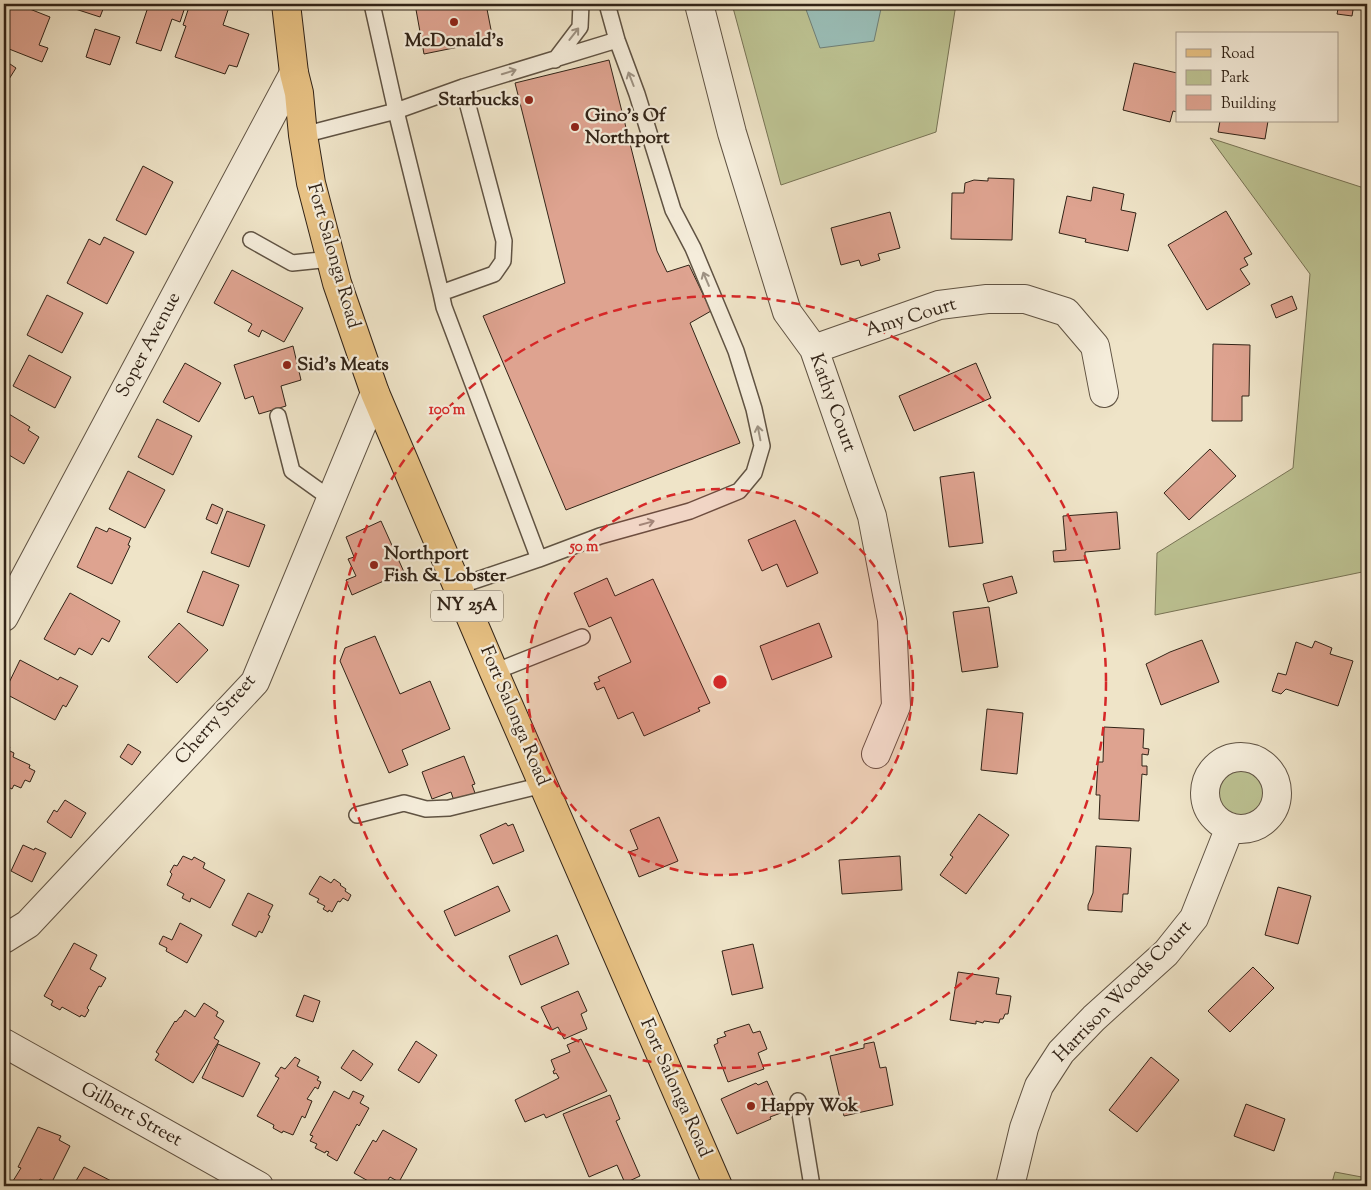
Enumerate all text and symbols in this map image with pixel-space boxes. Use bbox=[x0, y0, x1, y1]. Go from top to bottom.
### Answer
marker: McDonald's bbox=[448, 16, 460, 28]
place label: McDonald's bbox=[405, 28, 504, 55]
one-way arrow bbox=[569, 28, 580, 41]
legend bbox=[1176, 32, 1338, 122]
text: Road bbox=[1221, 44, 1255, 65]
one-way arrow bbox=[501, 67, 517, 77]
text: Park bbox=[1221, 68, 1250, 89]
one-way arrow bbox=[626, 72, 635, 87]
place label: Starbucks bbox=[438, 87, 520, 114]
marker: Starbucks bbox=[523, 94, 535, 106]
text: Building bbox=[1221, 94, 1276, 115]
place label: Gino's Of Northport bbox=[585, 103, 670, 152]
marker: Gino's Of Northport bbox=[569, 121, 581, 133]
street label: Fort Salonga Road bbox=[299, 180, 367, 332]
one-way arrow bbox=[701, 272, 711, 287]
street label: Soper Avenue bbox=[110, 288, 188, 402]
street label: Amy Court bbox=[862, 291, 960, 345]
street label: Kathy Court bbox=[802, 350, 862, 456]
place label: Sid's Meats bbox=[297, 352, 389, 379]
marker: Sid's Meats bbox=[281, 359, 293, 371]
text: 100 m bbox=[429, 400, 466, 421]
one-way arrow bbox=[754, 425, 763, 441]
one-way arrow bbox=[639, 518, 655, 527]
text: 50 m bbox=[569, 537, 599, 558]
place label: Northport Fish & Lobster bbox=[384, 541, 507, 590]
marker: Northport Fish & Lobster bbox=[368, 559, 380, 571]
road number: NY 25A bbox=[431, 590, 503, 622]
street label: Fort Salonga Road bbox=[472, 642, 556, 790]
street label: Cherry Street bbox=[169, 669, 263, 771]
centre of rings bbox=[711, 673, 729, 691]
street label: Harrison Woods Court bbox=[1048, 915, 1198, 1069]
street label: Fort Salonga Road bbox=[632, 1014, 718, 1162]
street label: Gilbert Street bbox=[75, 1076, 187, 1154]
place label: Happy Wok bbox=[761, 1093, 859, 1120]
marker: Happy Wok bbox=[745, 1100, 757, 1112]

